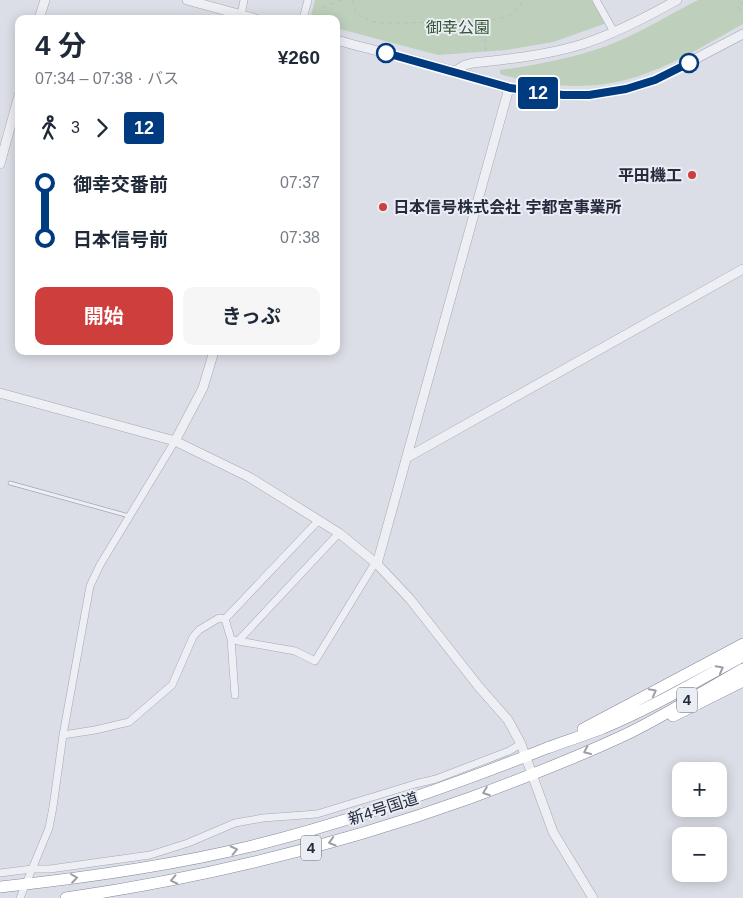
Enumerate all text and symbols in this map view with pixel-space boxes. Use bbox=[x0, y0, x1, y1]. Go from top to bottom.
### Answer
park label: 御幸公園 bbox=[426, 19, 490, 36]
text: 4 分 bbox=[35, 30, 86, 61]
unlabelled marker bbox=[376, 43, 396, 63]
text: ¥260 bbox=[278, 47, 320, 68]
unlabelled marker bbox=[679, 53, 699, 73]
text: 07:34 – 07:38 · バス bbox=[35, 70, 179, 87]
line badge: 12 bbox=[516, 77, 560, 109]
text: 12 bbox=[528, 83, 548, 103]
icon: walk bbox=[35, 114, 63, 142]
icon: forward bbox=[88, 114, 116, 142]
text: 12 bbox=[134, 118, 154, 138]
text: 3 bbox=[71, 119, 80, 136]
place label: 平田機工 bbox=[618, 166, 682, 184]
marker: 平田機工 bbox=[686, 169, 698, 181]
text: 御幸交番前 bbox=[73, 174, 168, 195]
text: 07:37 bbox=[280, 174, 320, 191]
place label: 日本信号株式会社 宇都宮事業所 bbox=[393, 198, 621, 216]
marker: 日本信号株式会社 宇都宮事業所 bbox=[377, 201, 389, 213]
text: 日本信号前 bbox=[73, 229, 168, 250]
text: 07:38 bbox=[280, 229, 320, 246]
button: 開始 bbox=[35, 287, 173, 345]
button: きっぷ bbox=[183, 287, 320, 345]
one-way arrow bbox=[714, 665, 723, 675]
one-way arrow bbox=[648, 688, 657, 698]
road number: 4 bbox=[677, 688, 697, 712]
one-way arrow bbox=[583, 745, 592, 756]
map controls bbox=[672, 762, 727, 882]
button: + bbox=[672, 762, 727, 817]
one-way arrow bbox=[483, 786, 491, 796]
street label: 新4号国道 bbox=[346, 789, 420, 828]
button: − bbox=[672, 827, 727, 882]
road number: 4 bbox=[301, 836, 321, 860]
one-way arrow bbox=[328, 836, 336, 847]
one-way arrow bbox=[229, 845, 238, 856]
one-way arrow bbox=[69, 873, 78, 883]
one-way arrow bbox=[170, 875, 179, 885]

